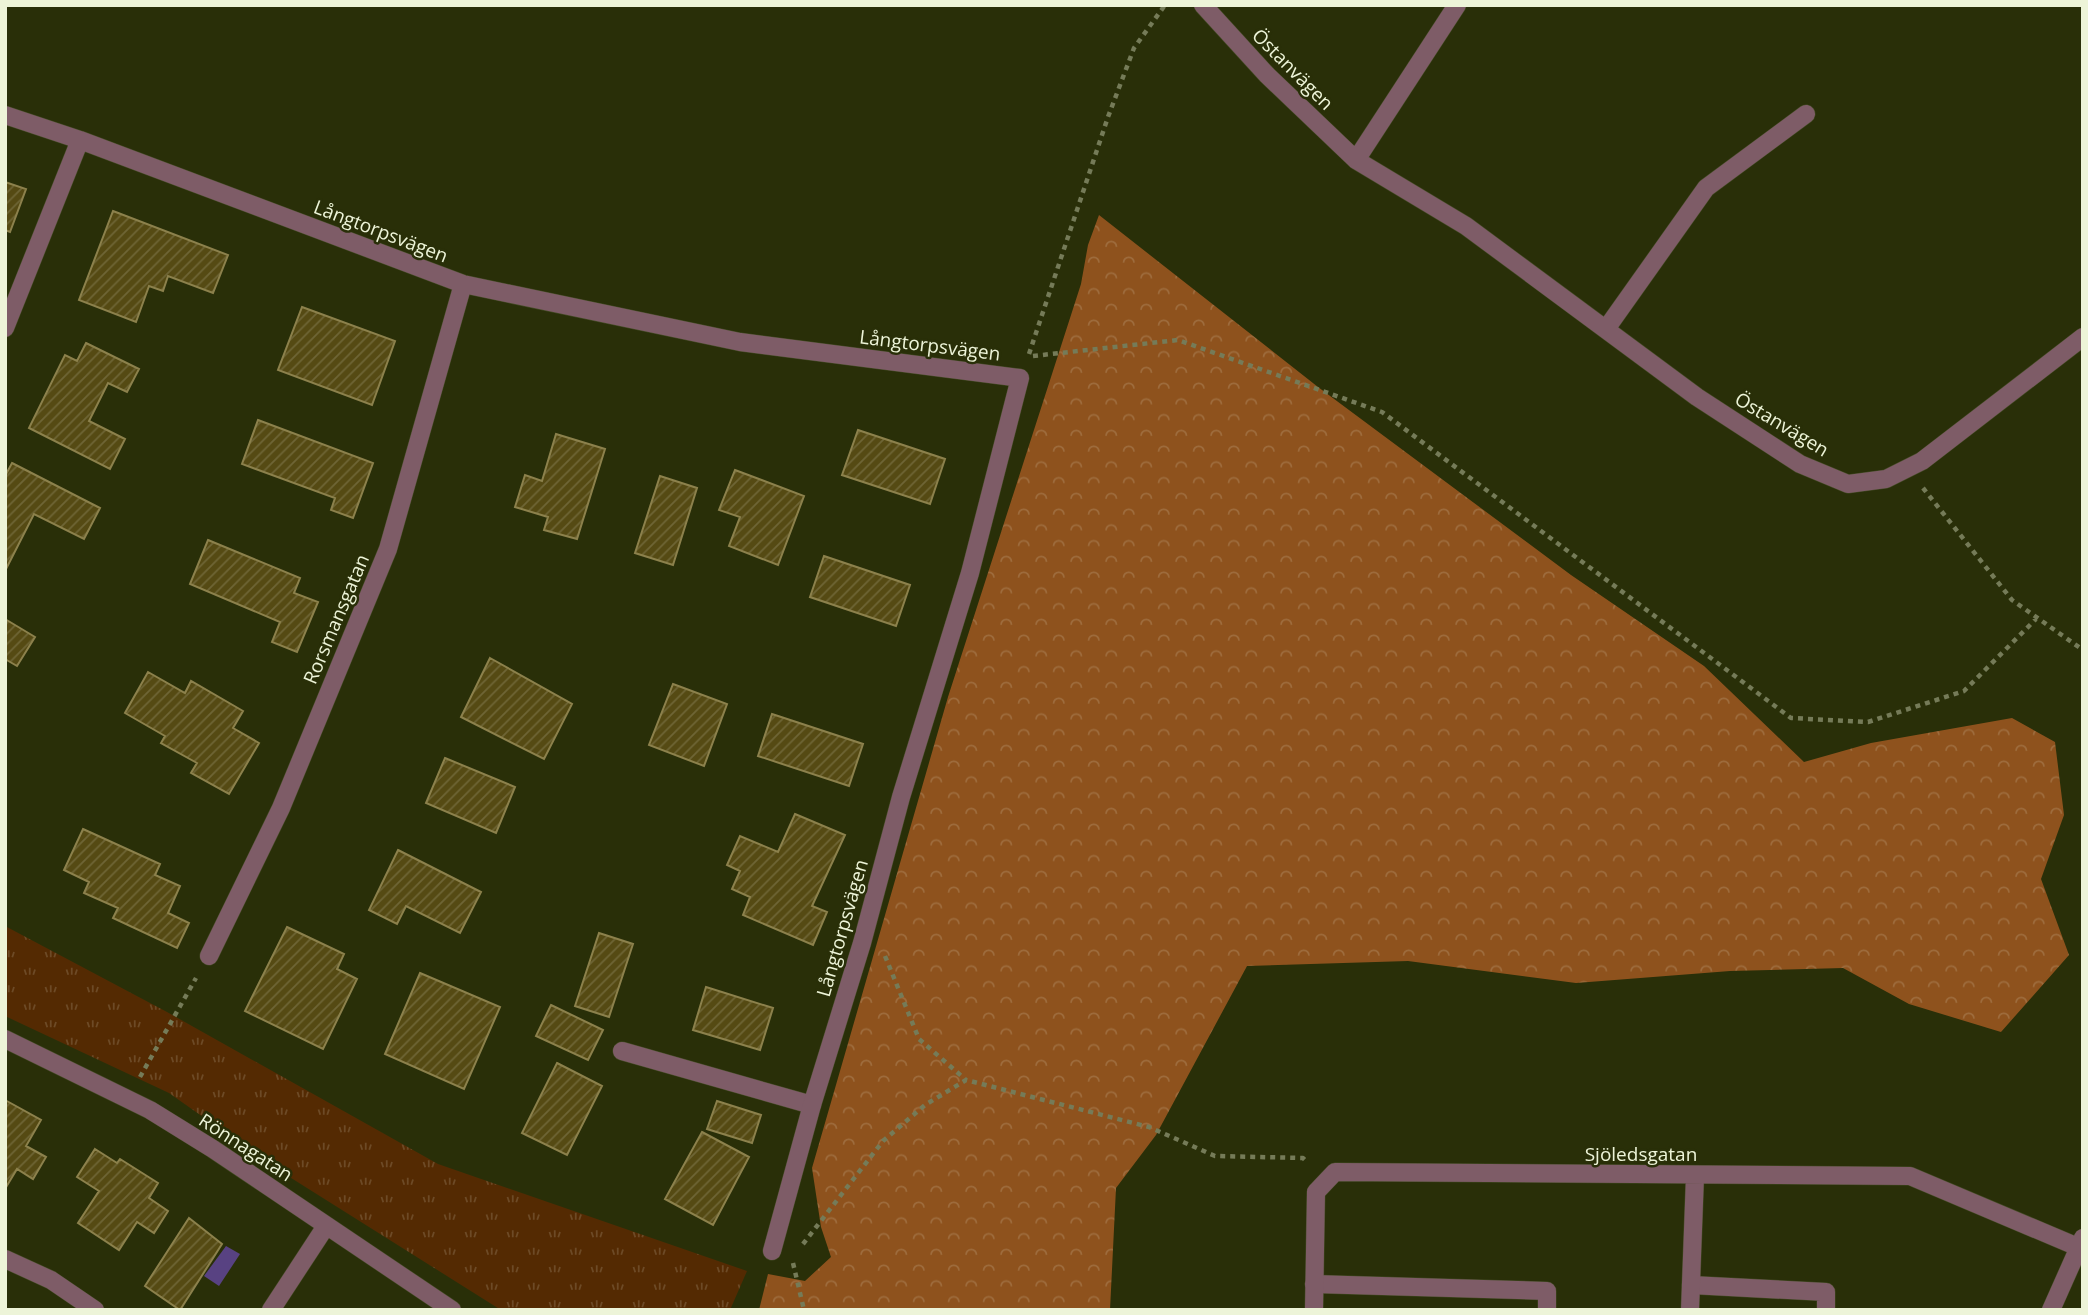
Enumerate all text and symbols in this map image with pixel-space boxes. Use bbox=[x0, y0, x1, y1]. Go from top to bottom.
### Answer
street label: Östanvägen bbox=[1247, 23, 1339, 115]
street label: Långtorpsvägen bbox=[310, 193, 452, 269]
street label: Långtorpsvägen bbox=[858, 323, 1002, 367]
street label: Östanvägen bbox=[1730, 386, 1834, 462]
street label: Rorsmansgatan bbox=[297, 550, 375, 688]
street label: Långtorpsvägen bbox=[810, 856, 874, 1000]
street label: Rönnagatan bbox=[194, 1107, 298, 1187]
street label: Sjöledsgatan bbox=[1585, 1141, 1697, 1167]

